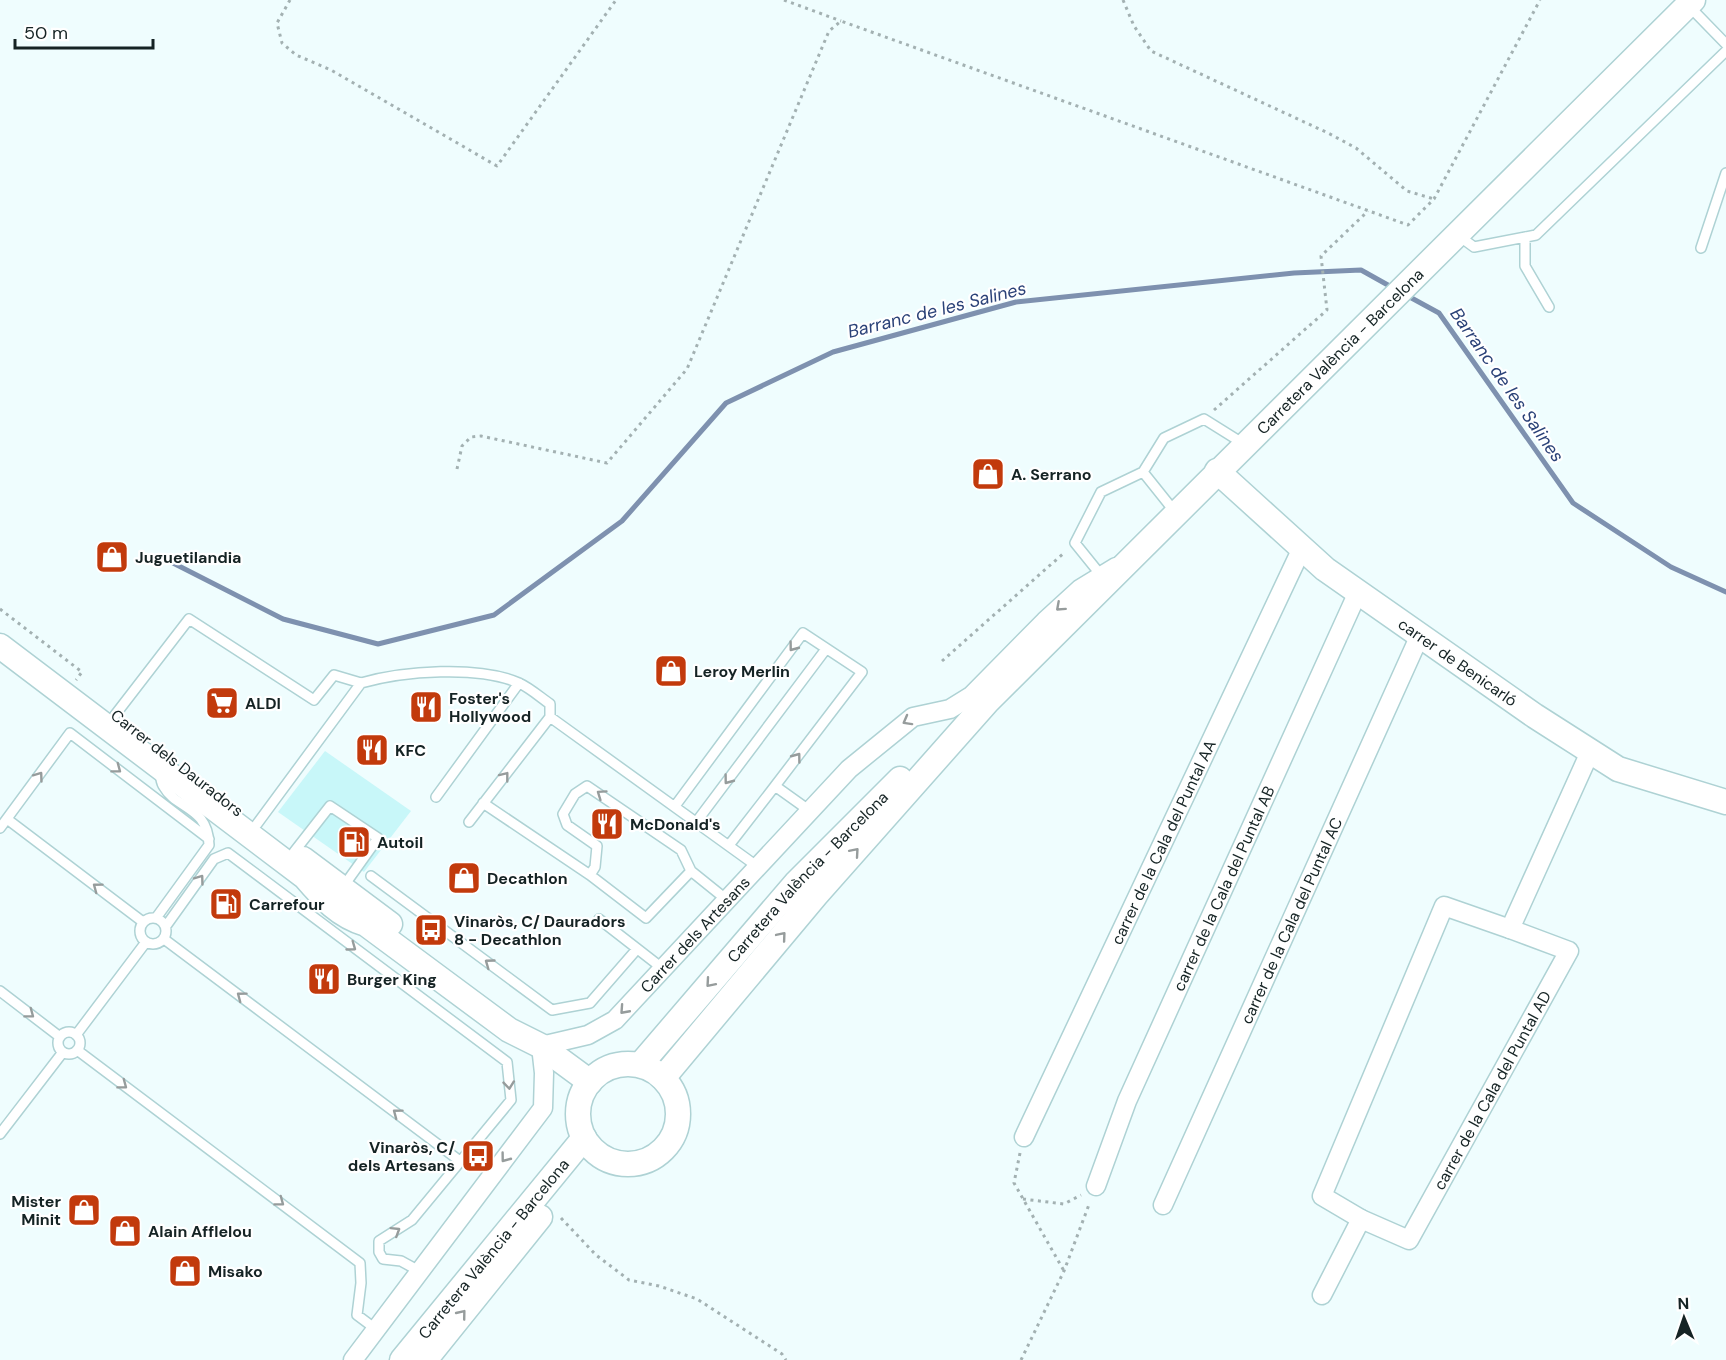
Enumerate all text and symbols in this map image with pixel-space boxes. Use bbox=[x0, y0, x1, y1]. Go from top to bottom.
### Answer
scale bar bbox=[15, 12, 153, 50]
text: 50 m bbox=[24, 21, 68, 45]
street label: Carretera València - Barcelona bbox=[1252, 264, 1428, 439]
water label: Barranc de les Salines bbox=[845, 276, 1029, 344]
water label: Barranc de les Salines bbox=[1445, 303, 1569, 467]
shop icon: A. Serrano bbox=[970, 456, 1006, 492]
place label: A. Serrano bbox=[1011, 464, 1092, 485]
shop icon: Juguetilandia bbox=[94, 539, 130, 575]
place label: Juguetilandia bbox=[135, 547, 242, 568]
one-way arrow bbox=[1056, 600, 1066, 611]
street label: carrer de Benicarló bbox=[1394, 613, 1522, 711]
one-way arrow bbox=[789, 640, 800, 651]
shop icon: Leroy Merlin bbox=[653, 653, 689, 689]
place label: Leroy Merlin bbox=[694, 661, 790, 682]
supermarket icon: ALDI bbox=[204, 685, 240, 721]
place label: Foster's Hollywood bbox=[449, 688, 531, 727]
restaurant icon: Foster's Hollywood bbox=[408, 689, 444, 725]
place label: ALDI bbox=[245, 693, 281, 714]
street label: Carrer dels Dauradors bbox=[106, 705, 248, 821]
one-way arrow bbox=[903, 714, 913, 725]
restaurant icon: KFC bbox=[354, 732, 390, 768]
street label: carrer de la Cala del Puntal AA bbox=[1106, 736, 1221, 948]
place label: KFC bbox=[395, 740, 426, 761]
one-way arrow bbox=[790, 752, 801, 763]
one-way arrow bbox=[110, 762, 121, 773]
one-way arrow bbox=[497, 771, 508, 782]
one-way arrow bbox=[32, 772, 43, 783]
one-way arrow bbox=[724, 773, 735, 784]
street label: carrer de la Cala del Puntal AB bbox=[1168, 782, 1279, 994]
street label: Carretera València - Barcelona bbox=[722, 787, 892, 967]
one-way arrow bbox=[597, 790, 608, 801]
restaurant icon: McDonald's bbox=[589, 806, 625, 842]
place label: McDonald's bbox=[630, 814, 721, 835]
street label: carrer de la Cala del Puntal AC bbox=[1236, 814, 1347, 1027]
fuel station icon: Autoil bbox=[336, 824, 372, 860]
place label: Autoil bbox=[377, 832, 423, 853]
one-way arrow bbox=[848, 848, 859, 858]
shop icon: Decathlon bbox=[446, 860, 482, 896]
place label: Decathlon bbox=[487, 868, 568, 889]
street label: Carrer dels Artesans bbox=[635, 872, 754, 997]
one-way arrow bbox=[193, 874, 204, 885]
one-way arrow bbox=[92, 883, 103, 894]
fuel station icon: Carrefour bbox=[208, 886, 244, 922]
place label: Carrefour bbox=[249, 894, 325, 915]
place label: Vinaròs, C/ Dauradors 8 - Decathlon bbox=[454, 911, 625, 950]
bus stop icon: Vinaròs, C/ Dauradors 8 - Decathlon bbox=[413, 912, 449, 948]
one-way arrow bbox=[775, 932, 786, 943]
one-way arrow bbox=[346, 939, 357, 950]
one-way arrow bbox=[485, 959, 496, 970]
restaurant icon: Burger King bbox=[306, 961, 342, 997]
place label: Burger King bbox=[347, 969, 437, 990]
one-way arrow bbox=[707, 976, 718, 987]
street label: carrer de la Cala del Puntal AD bbox=[1428, 987, 1555, 1194]
one-way arrow bbox=[236, 993, 247, 1004]
one-way arrow bbox=[620, 1003, 631, 1013]
one-way arrow bbox=[23, 1007, 34, 1018]
one-way arrow bbox=[117, 1078, 128, 1089]
one-way arrow bbox=[502, 1081, 515, 1090]
one-way arrow bbox=[392, 1110, 403, 1121]
place label: Vinaròs, C/ dels Artesans bbox=[348, 1137, 455, 1176]
bus stop icon: Vinaròs, C/ dels Artesans bbox=[460, 1138, 496, 1174]
one-way arrow bbox=[502, 1152, 513, 1163]
street label: Carretera València - Barcelona bbox=[413, 1154, 573, 1343]
place label: Mister Minit bbox=[11, 1191, 61, 1230]
shop icon: Mister Minit bbox=[66, 1192, 102, 1228]
one-way arrow bbox=[273, 1194, 284, 1205]
shop icon: Alain Afflelou bbox=[107, 1213, 143, 1249]
place label: Alain Afflelou bbox=[148, 1221, 252, 1242]
one-way arrow bbox=[390, 1227, 400, 1239]
shop icon: Misako bbox=[167, 1253, 203, 1289]
place label: Misako bbox=[208, 1261, 263, 1282]
north arrow bbox=[1654, 1288, 1714, 1348]
text: N bbox=[1677, 1293, 1690, 1314]
one-way arrow bbox=[454, 1310, 465, 1321]

